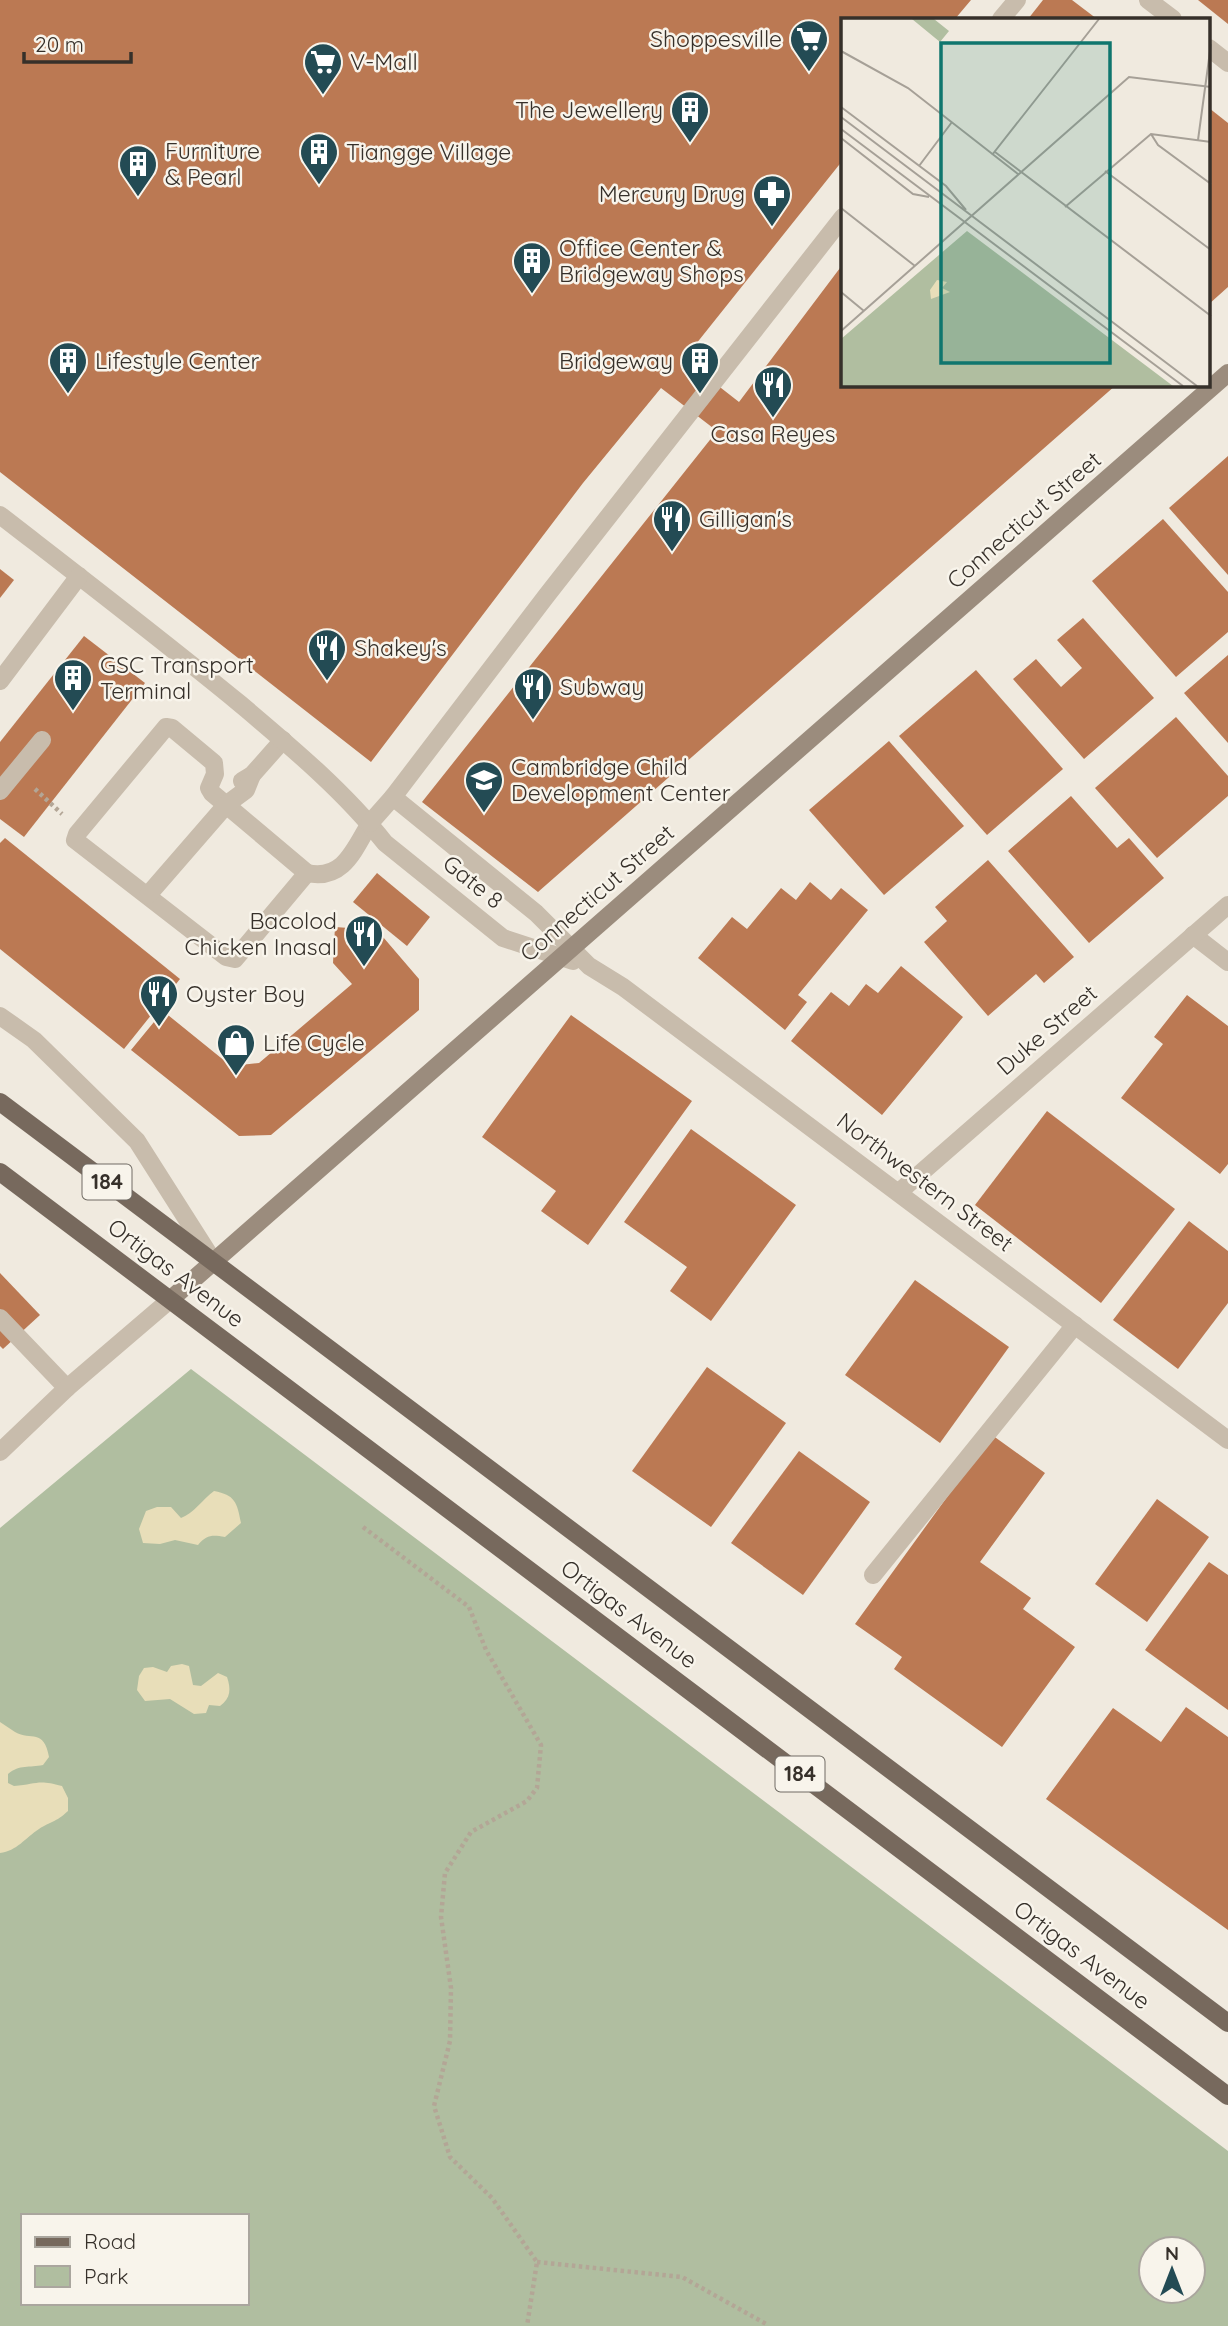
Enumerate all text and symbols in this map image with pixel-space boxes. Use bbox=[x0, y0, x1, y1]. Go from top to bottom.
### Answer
supermarket icon: Shoppesville bbox=[788, 18, 830, 73]
inset map bbox=[841, 18, 1210, 387]
scale bar bbox=[24, 21, 131, 65]
place label: Shoppesville bbox=[650, 24, 782, 53]
text: 20 m bbox=[35, 31, 84, 57]
supermarket icon: V-Mall bbox=[302, 41, 344, 96]
place label: V-Mall bbox=[350, 47, 418, 76]
building icon: The Jewellery bbox=[669, 89, 711, 144]
place label: The Jewellery bbox=[515, 95, 663, 124]
building icon: Tiangge Village bbox=[298, 131, 340, 186]
place label: Furniture & Pearl bbox=[165, 136, 260, 191]
place label: Tiangge Village bbox=[346, 137, 511, 166]
building icon: Furniture & Pearl bbox=[117, 143, 159, 198]
pharmacy icon: Mercury Drug bbox=[751, 173, 793, 228]
place label: Mercury Drug bbox=[599, 179, 745, 208]
place label: Office Center & Bridgeway Shops bbox=[559, 233, 744, 288]
building icon: Office Center & Bridgeway Shops bbox=[511, 240, 553, 295]
building icon: Lifestyle Center bbox=[47, 340, 89, 395]
building icon: Bridgeway bbox=[679, 340, 721, 395]
place label: Lifestyle Center bbox=[95, 346, 260, 375]
place label: Bridgeway bbox=[559, 346, 673, 375]
restaurant icon: Casa Reyes bbox=[752, 364, 794, 419]
place label: Casa Reyes bbox=[710, 419, 836, 448]
street label: Connecticut Street bbox=[941, 445, 1107, 595]
restaurant icon: Gilligan's bbox=[651, 498, 693, 553]
place label: Gilligan's bbox=[699, 504, 792, 533]
restaurant icon: Shakey's bbox=[306, 627, 348, 682]
place label: Shakey's bbox=[354, 633, 447, 662]
place label: GSC Transport Terminal bbox=[100, 650, 254, 705]
building icon: GSC Transport Terminal bbox=[52, 657, 94, 712]
restaurant icon: Subway bbox=[512, 666, 554, 721]
place label: Subway bbox=[560, 672, 644, 701]
place label: Cambridge Child Development Center bbox=[511, 752, 731, 807]
school or university icon: Cambridge Child Development Center bbox=[463, 759, 505, 814]
street label: Connecticut Street bbox=[514, 818, 680, 968]
street label: Gate 8 bbox=[437, 848, 509, 915]
place label: Bacolod Chicken Inasal bbox=[185, 906, 337, 961]
restaurant icon: Bacolod Chicken Inasal bbox=[343, 913, 385, 968]
restaurant icon: Oyster Boy bbox=[138, 973, 180, 1028]
street label: Duke Street bbox=[991, 978, 1103, 1081]
place label: Oyster Boy bbox=[186, 979, 305, 1008]
shop icon: Life Cycle bbox=[215, 1022, 257, 1077]
place label: Life Cycle bbox=[263, 1028, 365, 1057]
street label: Northwestern Street bbox=[831, 1106, 1019, 1258]
road number: 184 bbox=[82, 1164, 132, 1200]
street label: Ortigas Avenue bbox=[102, 1212, 250, 1333]
street label: Ortigas Avenue bbox=[555, 1553, 703, 1674]
road number: 184 bbox=[776, 1756, 824, 1792]
street label: Ortigas Avenue bbox=[1008, 1894, 1156, 2015]
legend bbox=[21, 2214, 248, 2305]
text: Road bbox=[84, 2228, 136, 2254]
north arrow bbox=[1137, 2235, 1207, 2305]
text: N bbox=[1165, 2241, 1179, 2265]
text: Park bbox=[84, 2263, 128, 2289]

